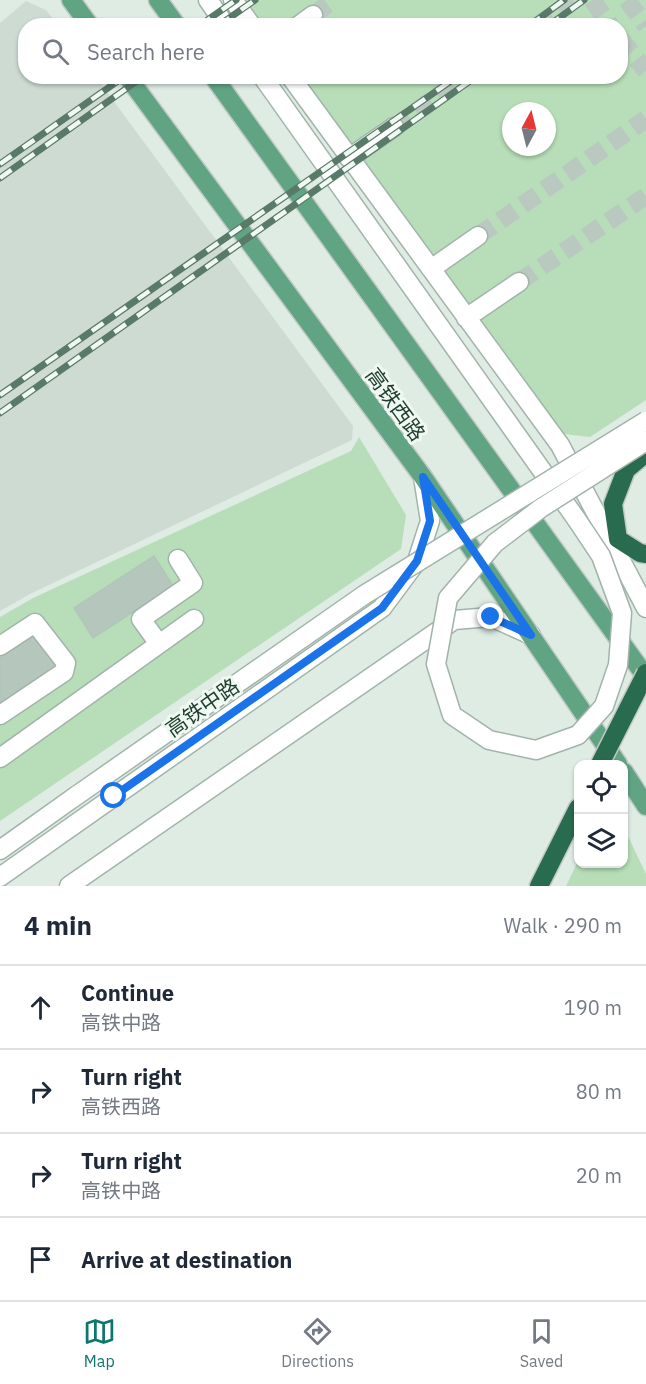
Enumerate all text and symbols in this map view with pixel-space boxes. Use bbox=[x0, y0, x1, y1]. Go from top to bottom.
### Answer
search box bbox=[18, 18, 628, 84]
icon: search bbox=[39, 35, 72, 68]
text: Search here bbox=[87, 37, 205, 66]
north arrow bbox=[502, 102, 556, 156]
street label: 高铁西路 bbox=[360, 362, 432, 446]
route end bbox=[477, 603, 503, 629]
street label: 高铁中路 bbox=[160, 671, 244, 743]
map controls bbox=[574, 760, 628, 868]
button: locate bbox=[574, 760, 628, 814]
route start bbox=[100, 782, 126, 808]
button: layers bbox=[574, 814, 628, 868]
text: 4 min bbox=[24, 908, 92, 942]
text: Walk · 290 m bbox=[504, 912, 622, 939]
text: Continue bbox=[81, 978, 174, 1007]
icon: ahead bbox=[24, 991, 57, 1024]
text: 190 m bbox=[564, 994, 622, 1021]
text: 高铁中路 bbox=[81, 1009, 161, 1036]
text: Turn right bbox=[81, 1062, 182, 1091]
icon: right bbox=[24, 1075, 57, 1108]
text: 80 m bbox=[576, 1078, 622, 1105]
text: 高铁西路 bbox=[81, 1093, 161, 1120]
text: Turn right bbox=[81, 1146, 182, 1175]
icon: right bbox=[24, 1159, 57, 1192]
text: 20 m bbox=[576, 1162, 622, 1189]
text: 高铁中路 bbox=[81, 1177, 161, 1204]
icon: arrive bbox=[24, 1243, 57, 1276]
text: Arrive at destination bbox=[81, 1245, 292, 1274]
tab: Map bbox=[83, 1315, 116, 1371]
tab: Directions bbox=[281, 1315, 354, 1371]
tab: Saved bbox=[520, 1315, 563, 1371]

